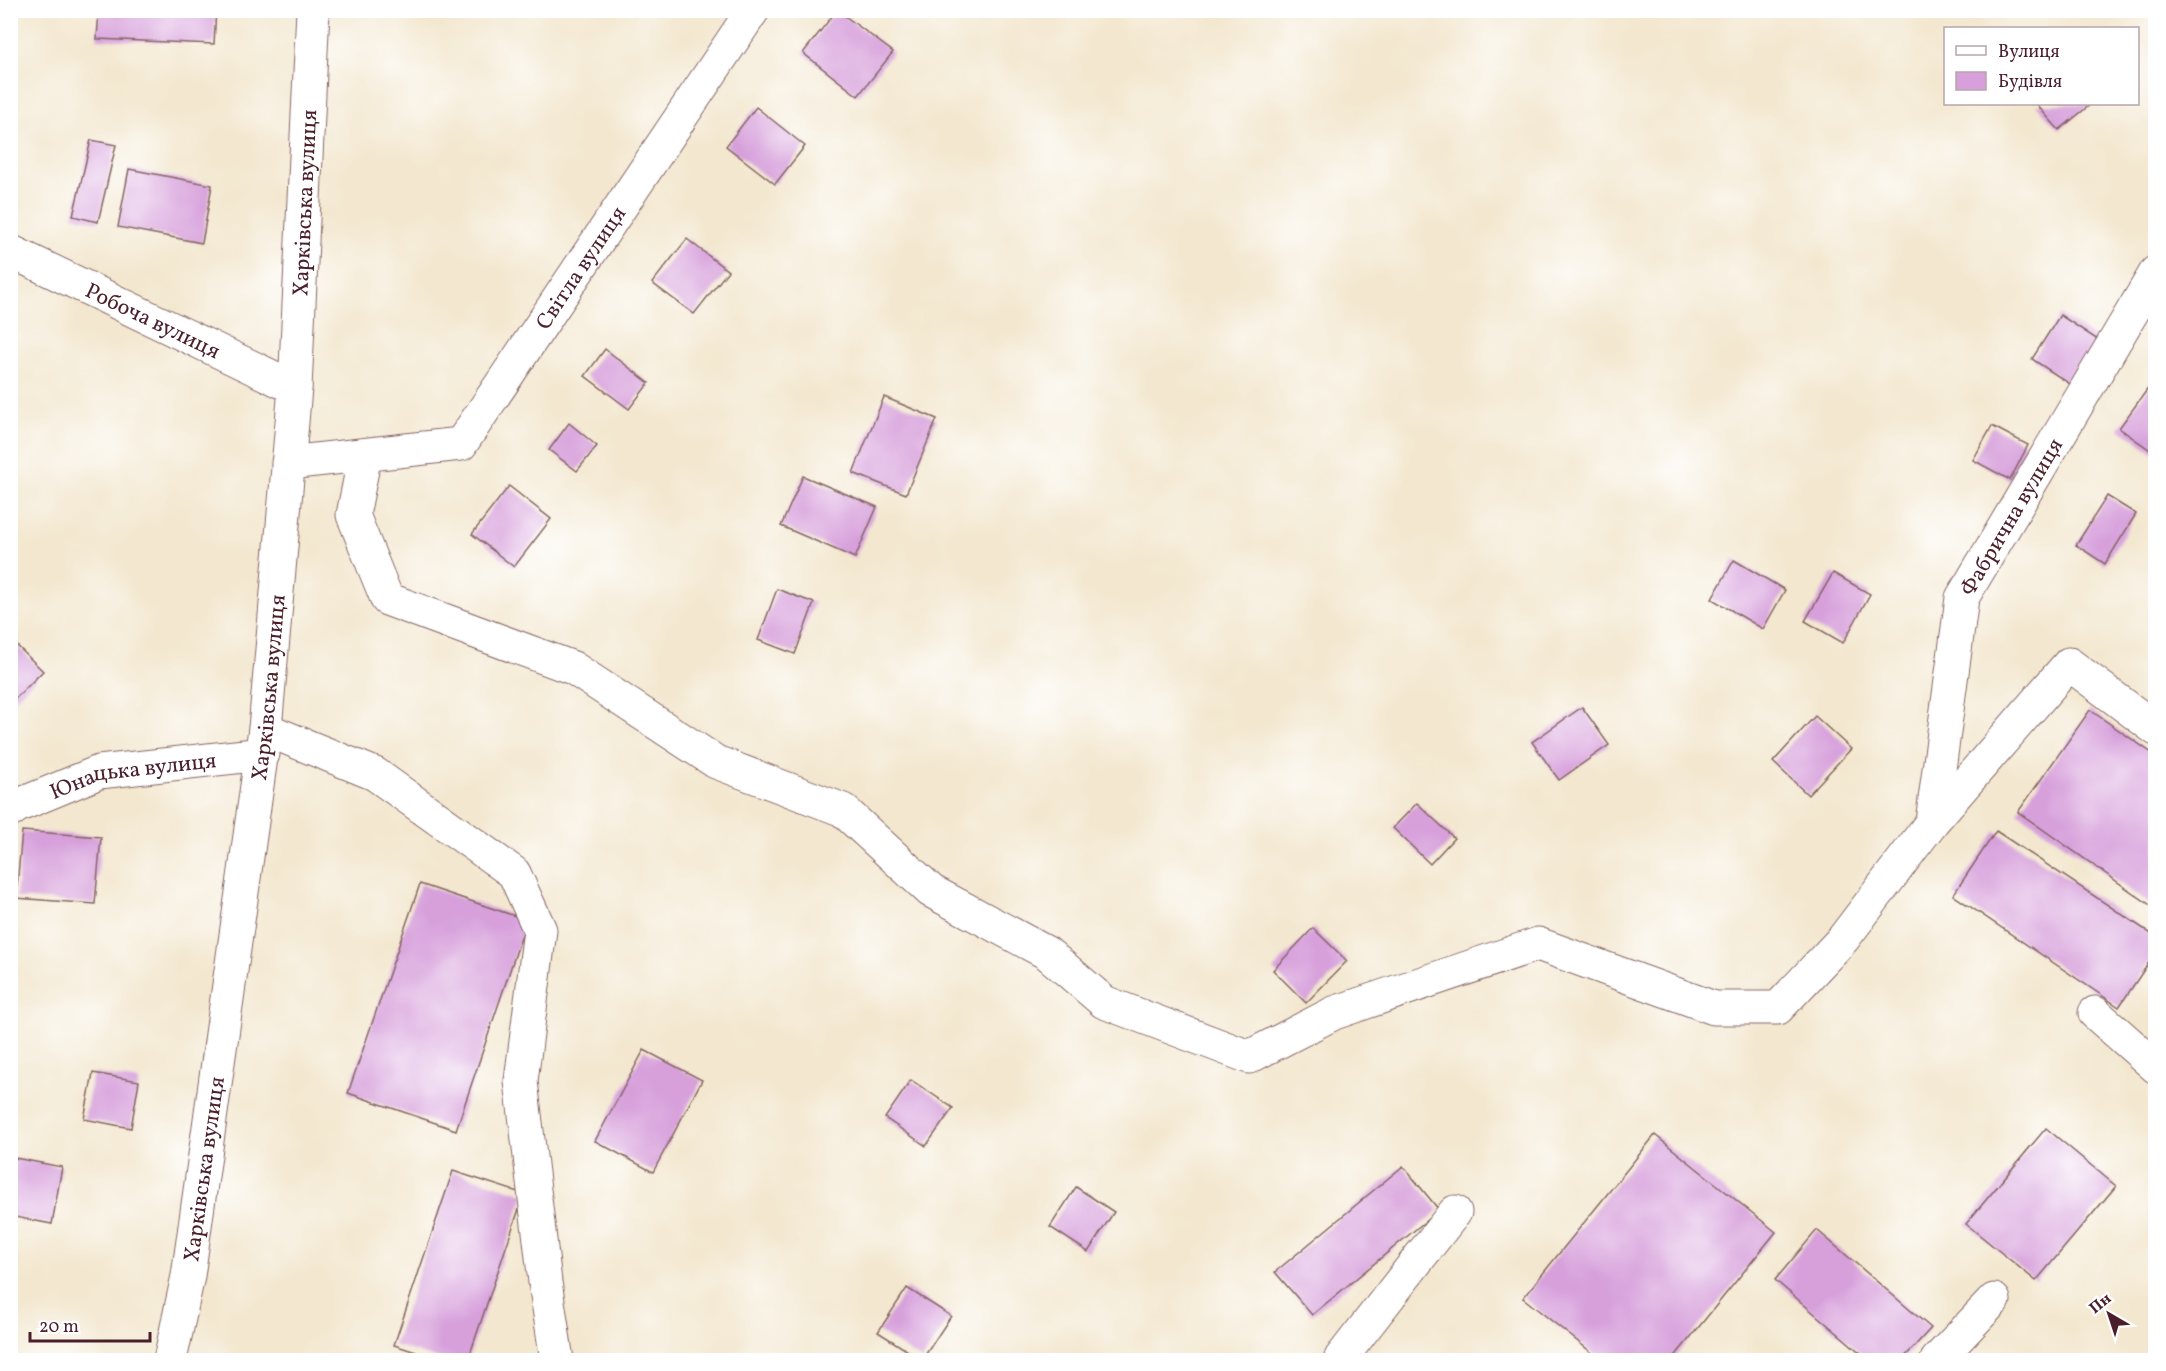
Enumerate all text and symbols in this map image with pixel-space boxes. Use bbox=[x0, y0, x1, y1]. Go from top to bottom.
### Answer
legend bbox=[1944, 27, 2139, 105]
text: Вулиця bbox=[1998, 40, 2060, 65]
text: Будівля bbox=[1998, 70, 2062, 95]
street label: Харківська вулиця bbox=[286, 109, 326, 297]
street label: Світла вулиця bbox=[529, 201, 635, 337]
street label: Робоча вулиця bbox=[79, 276, 225, 368]
street label: Фабрична вулиця bbox=[1954, 433, 2072, 602]
street label: Харківська вулиця bbox=[245, 593, 295, 783]
street label: Юнацька вулиця bbox=[46, 746, 218, 809]
street label: Харківська вулиця bbox=[177, 1075, 234, 1264]
north arrow bbox=[2079, 1284, 2139, 1344]
text: Пн bbox=[2085, 1288, 2117, 1320]
scale bar bbox=[30, 1305, 150, 1343]
text: 20 m bbox=[39, 1315, 79, 1340]

